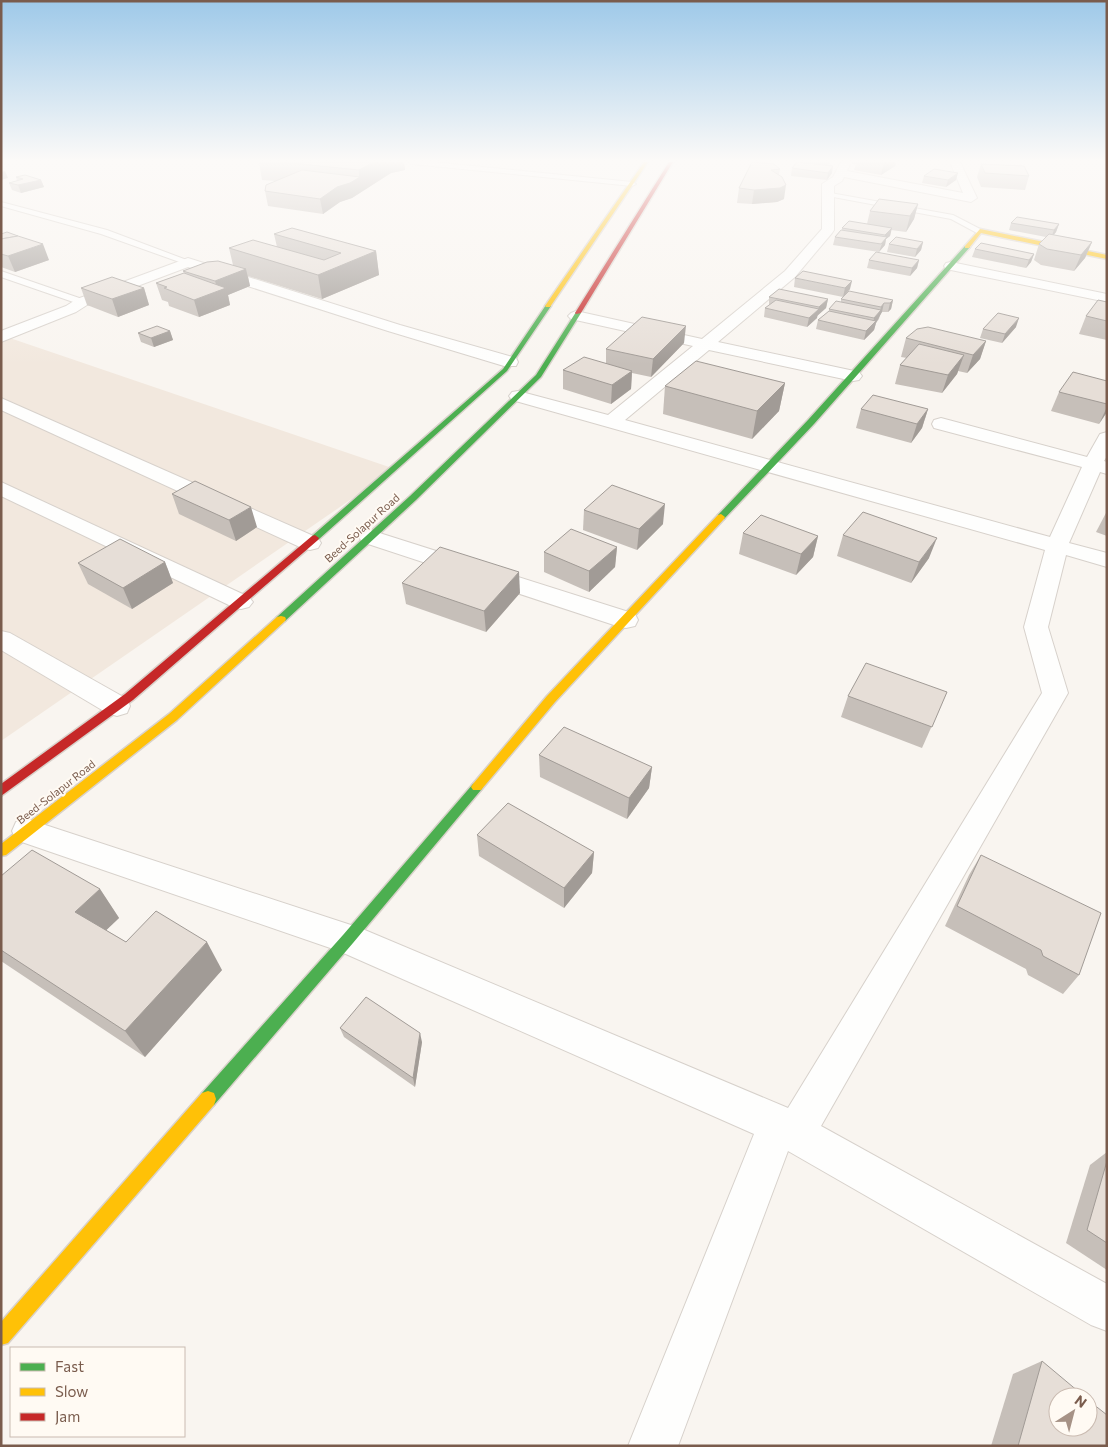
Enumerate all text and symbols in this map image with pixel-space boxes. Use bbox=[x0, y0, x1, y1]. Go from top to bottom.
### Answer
street label: Beed-Solapur Road bbox=[322, 491, 402, 565]
street label: Beed-Solapur Road bbox=[14, 757, 98, 826]
legend bbox=[10, 1347, 185, 1437]
text: Fast bbox=[55, 1357, 84, 1375]
text: Slow bbox=[55, 1382, 88, 1400]
north arrow bbox=[1048, 1387, 1098, 1437]
text: N bbox=[1072, 1391, 1090, 1411]
text: Jam bbox=[55, 1407, 80, 1425]

